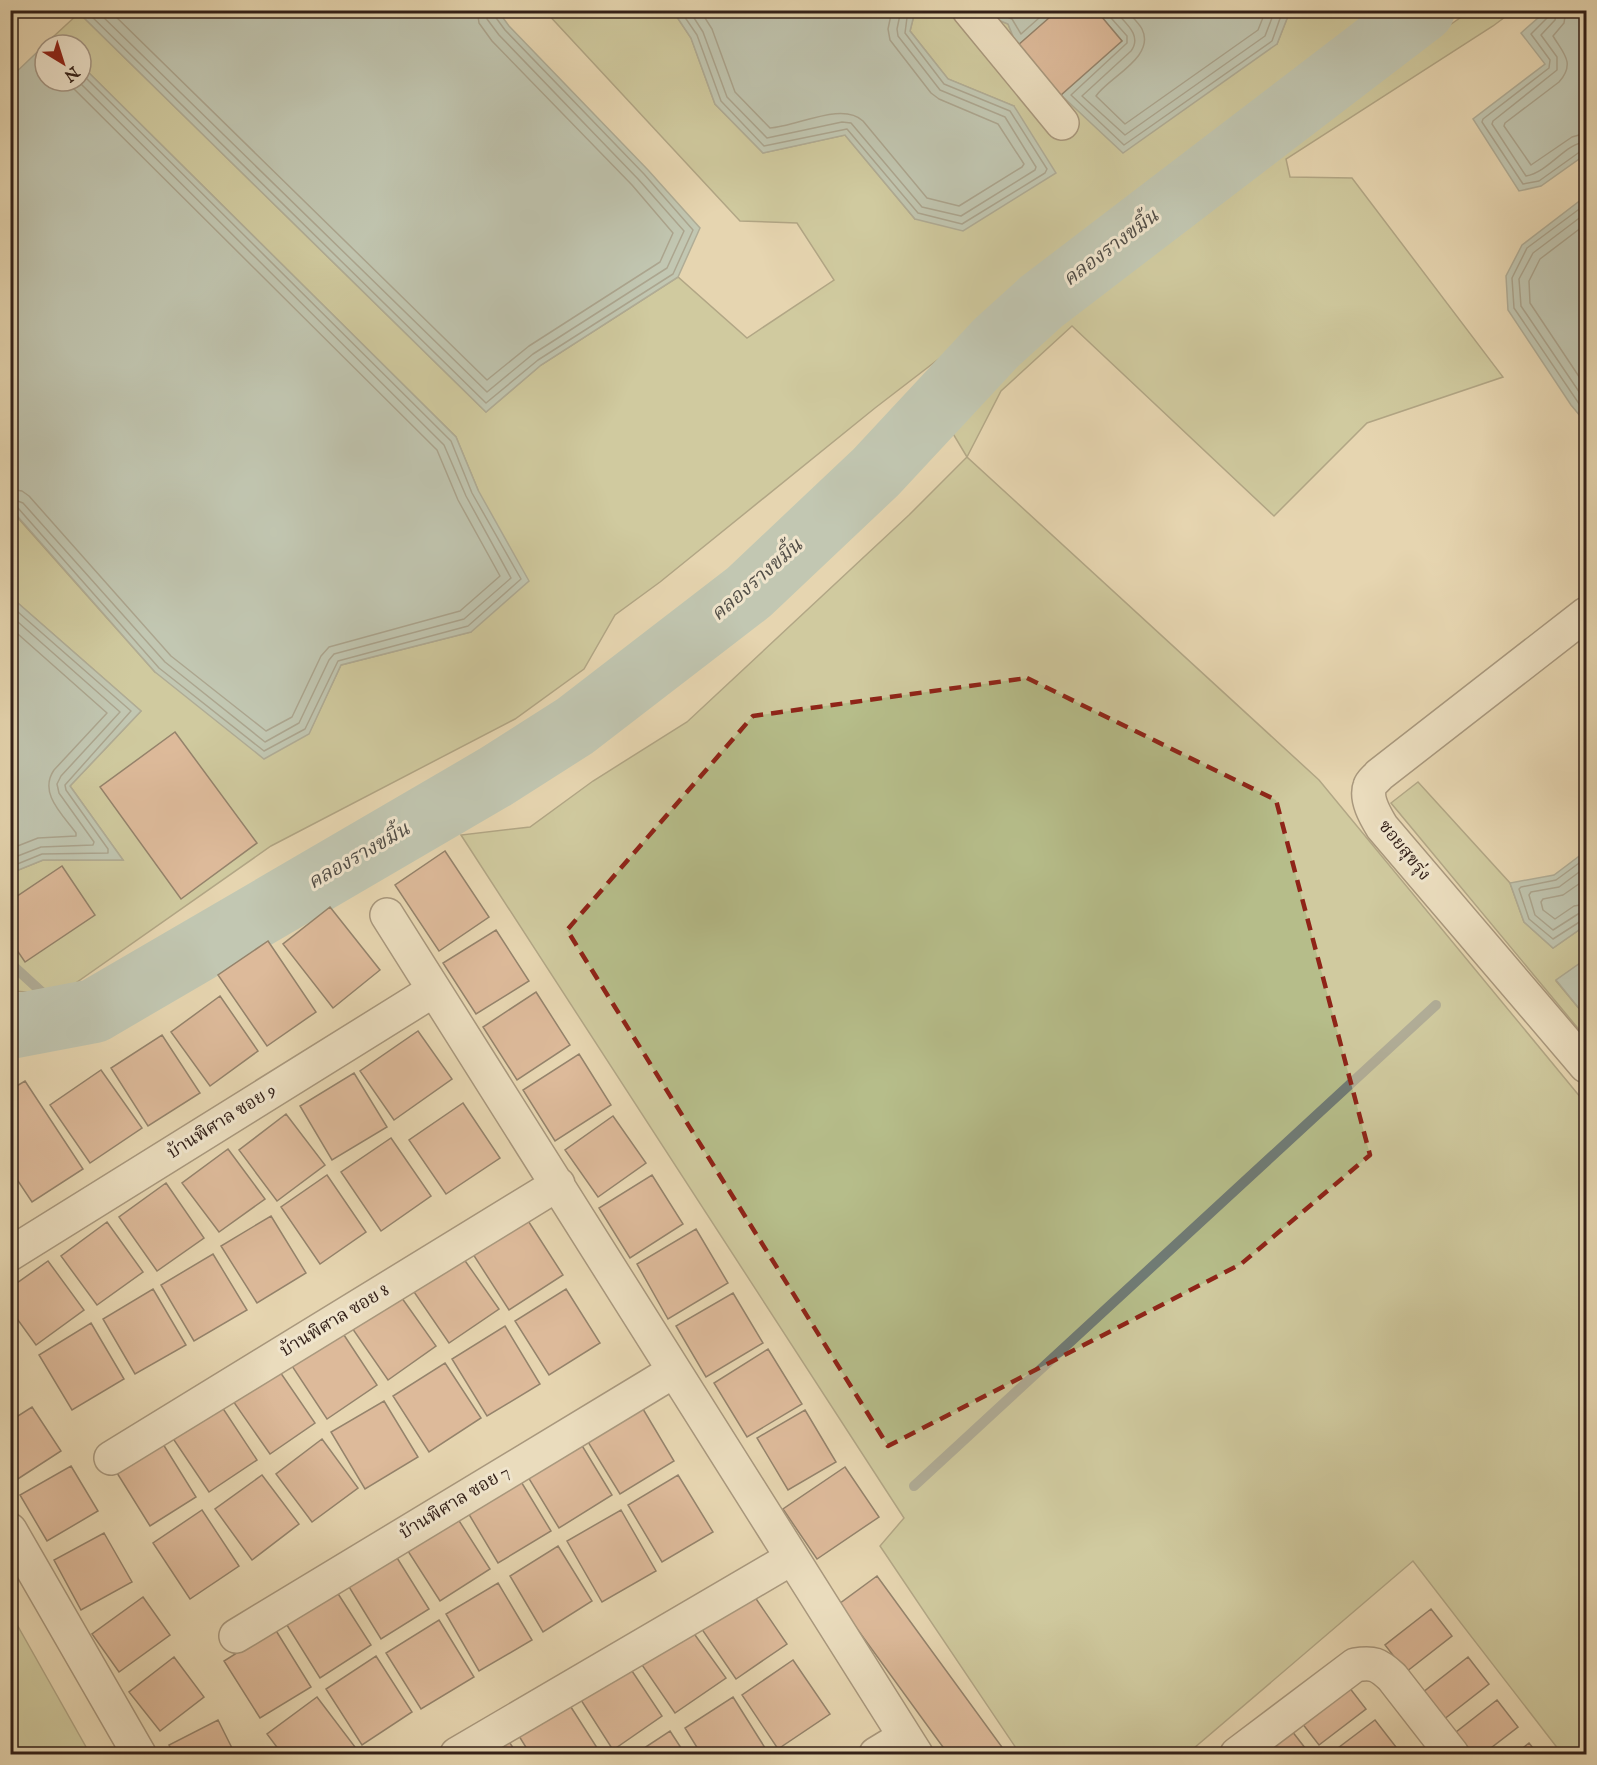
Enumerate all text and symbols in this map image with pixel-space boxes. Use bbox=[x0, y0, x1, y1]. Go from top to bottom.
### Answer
north arrow bbox=[33, 33, 93, 93]
text: N bbox=[59, 60, 83, 85]
water label: คลองรางขมิ้น bbox=[1056, 200, 1165, 292]
water label: คลองรางขมิ้น bbox=[704, 530, 809, 627]
water label: คลองรางขมิ้น bbox=[302, 813, 415, 895]
street label: ซอยสุขรุ่ง bbox=[1373, 816, 1435, 886]
street label: บ้านพิศาล ซอย 9 bbox=[163, 1079, 281, 1165]
street label: บ้านพิศาล ซอย 8 bbox=[276, 1279, 394, 1363]
street label: บ้านพิศาล ซอย 7 bbox=[396, 1461, 514, 1545]

